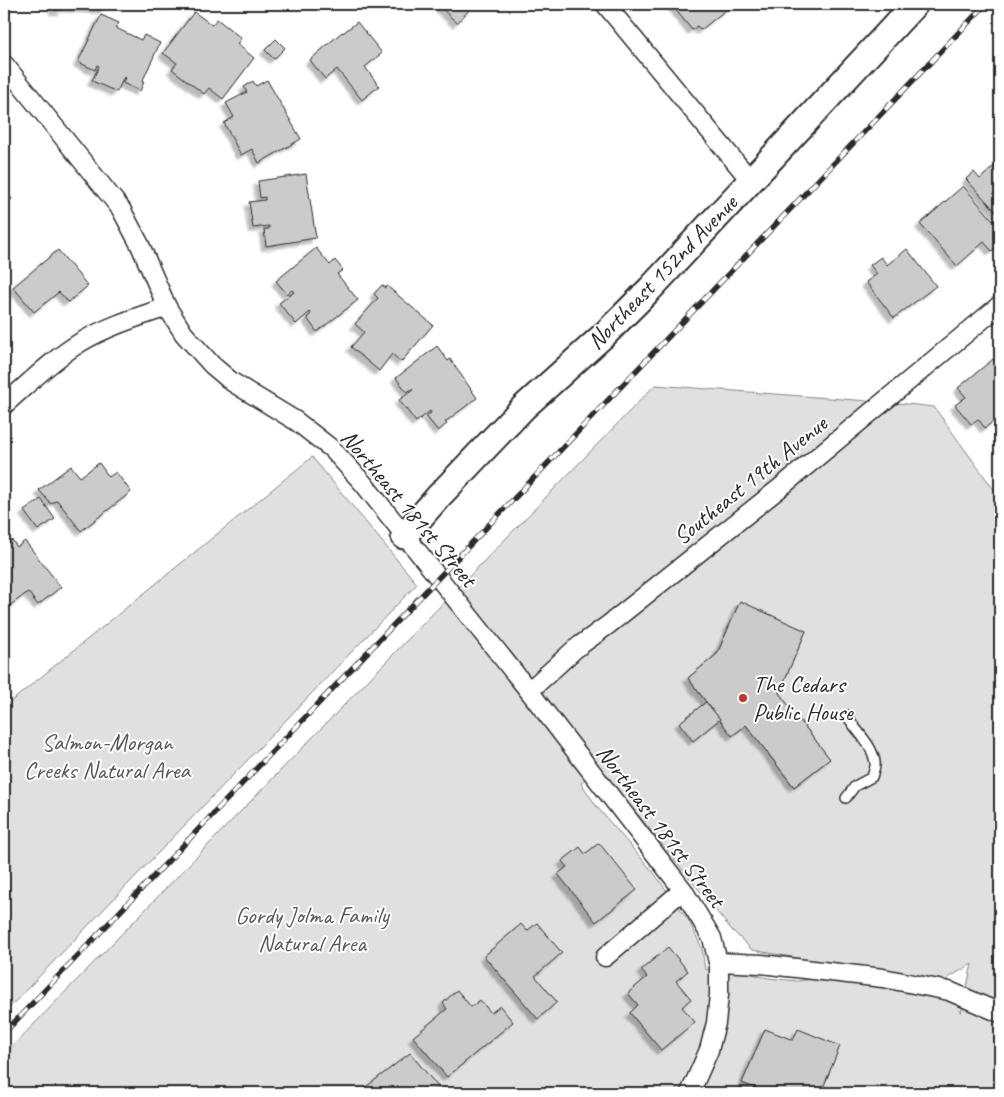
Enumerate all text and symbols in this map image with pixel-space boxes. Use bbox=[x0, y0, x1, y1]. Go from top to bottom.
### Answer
street label: Northeast 152nd Avenue bbox=[580, 187, 745, 356]
street label: Southeast 19th Avenue bbox=[667, 407, 835, 551]
street label: Northeast 181st Street bbox=[335, 423, 485, 594]
place label: The Cedars Public House bbox=[753, 669, 855, 727]
marker: The Cedars Public House bbox=[737, 692, 749, 704]
park label: Salmon-Morgan Creeks Natural Area bbox=[24, 727, 192, 785]
street label: Northeast 181st Street bbox=[590, 739, 733, 915]
park label: Gordy Jolma Family Natural Area bbox=[235, 900, 390, 958]

